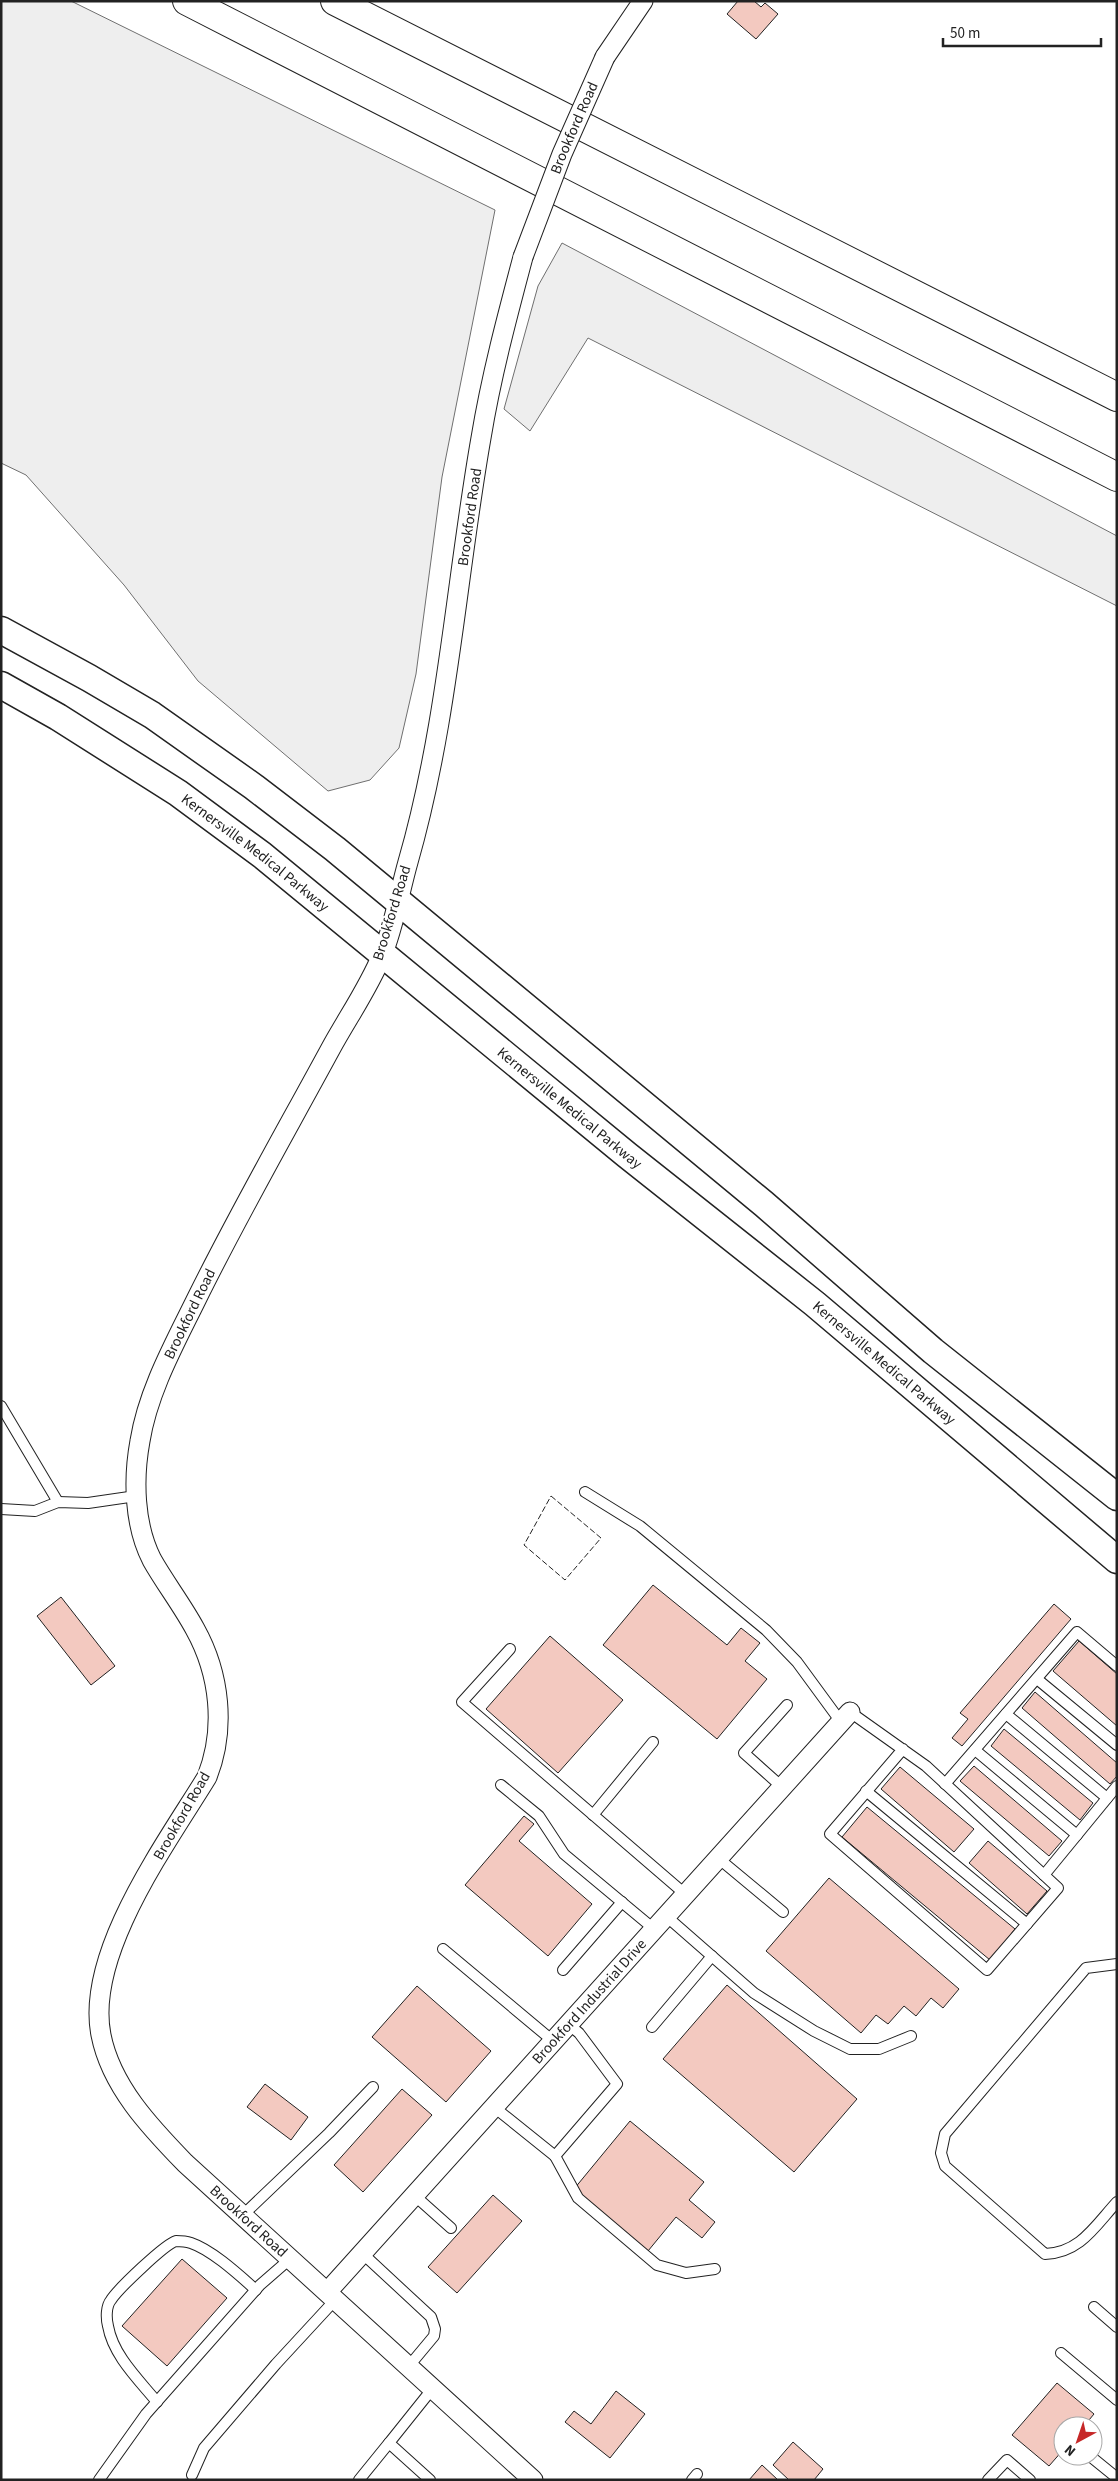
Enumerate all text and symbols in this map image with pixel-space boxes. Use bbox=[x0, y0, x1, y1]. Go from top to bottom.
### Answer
scale bar bbox=[943, 15, 1100, 47]
text: 50 m bbox=[950, 23, 980, 44]
street label: Brookford Road bbox=[545, 78, 603, 177]
street label: Brookford Road bbox=[453, 467, 487, 567]
street label: Kernersville Medical Parkway bbox=[177, 788, 334, 917]
street label: Brookford Road bbox=[368, 863, 416, 963]
street label: Kernersville Medical Parkway bbox=[493, 1042, 647, 1174]
street label: Brookford Road bbox=[159, 1265, 221, 1363]
street label: Kernersville Medical Parkway bbox=[808, 1296, 961, 1430]
street label: Brookford Road bbox=[148, 1768, 216, 1864]
street label: Brookford Industrial Drive bbox=[527, 1934, 651, 2069]
street label: Brookford Road bbox=[205, 2180, 292, 2262]
north arrow bbox=[1053, 2416, 1103, 2466]
text: N bbox=[1060, 2440, 1080, 2461]

